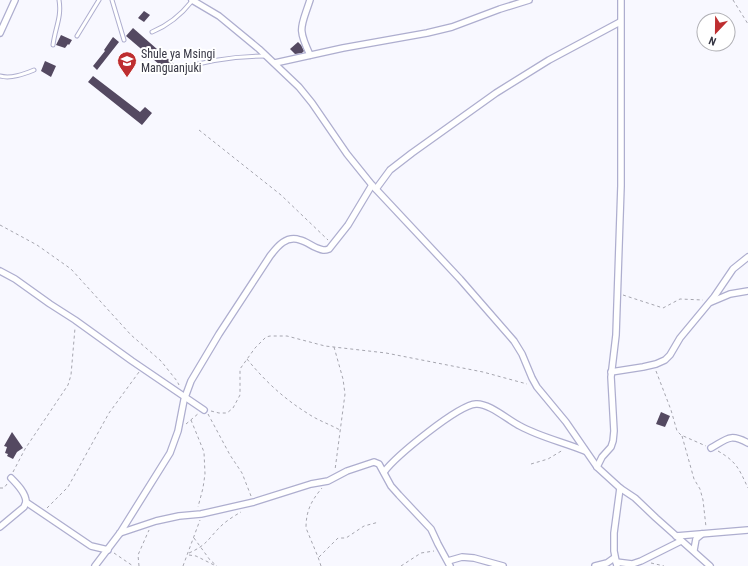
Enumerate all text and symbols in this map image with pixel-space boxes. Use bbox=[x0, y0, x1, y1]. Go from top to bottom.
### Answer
north arrow bbox=[696, 12, 736, 52]
text: N bbox=[707, 33, 718, 48]
place label: Shule ya Msingi Manguanjuki bbox=[141, 47, 215, 75]
school or university icon: Shule ya Msingi Manguanjuki bbox=[116, 50, 138, 78]

